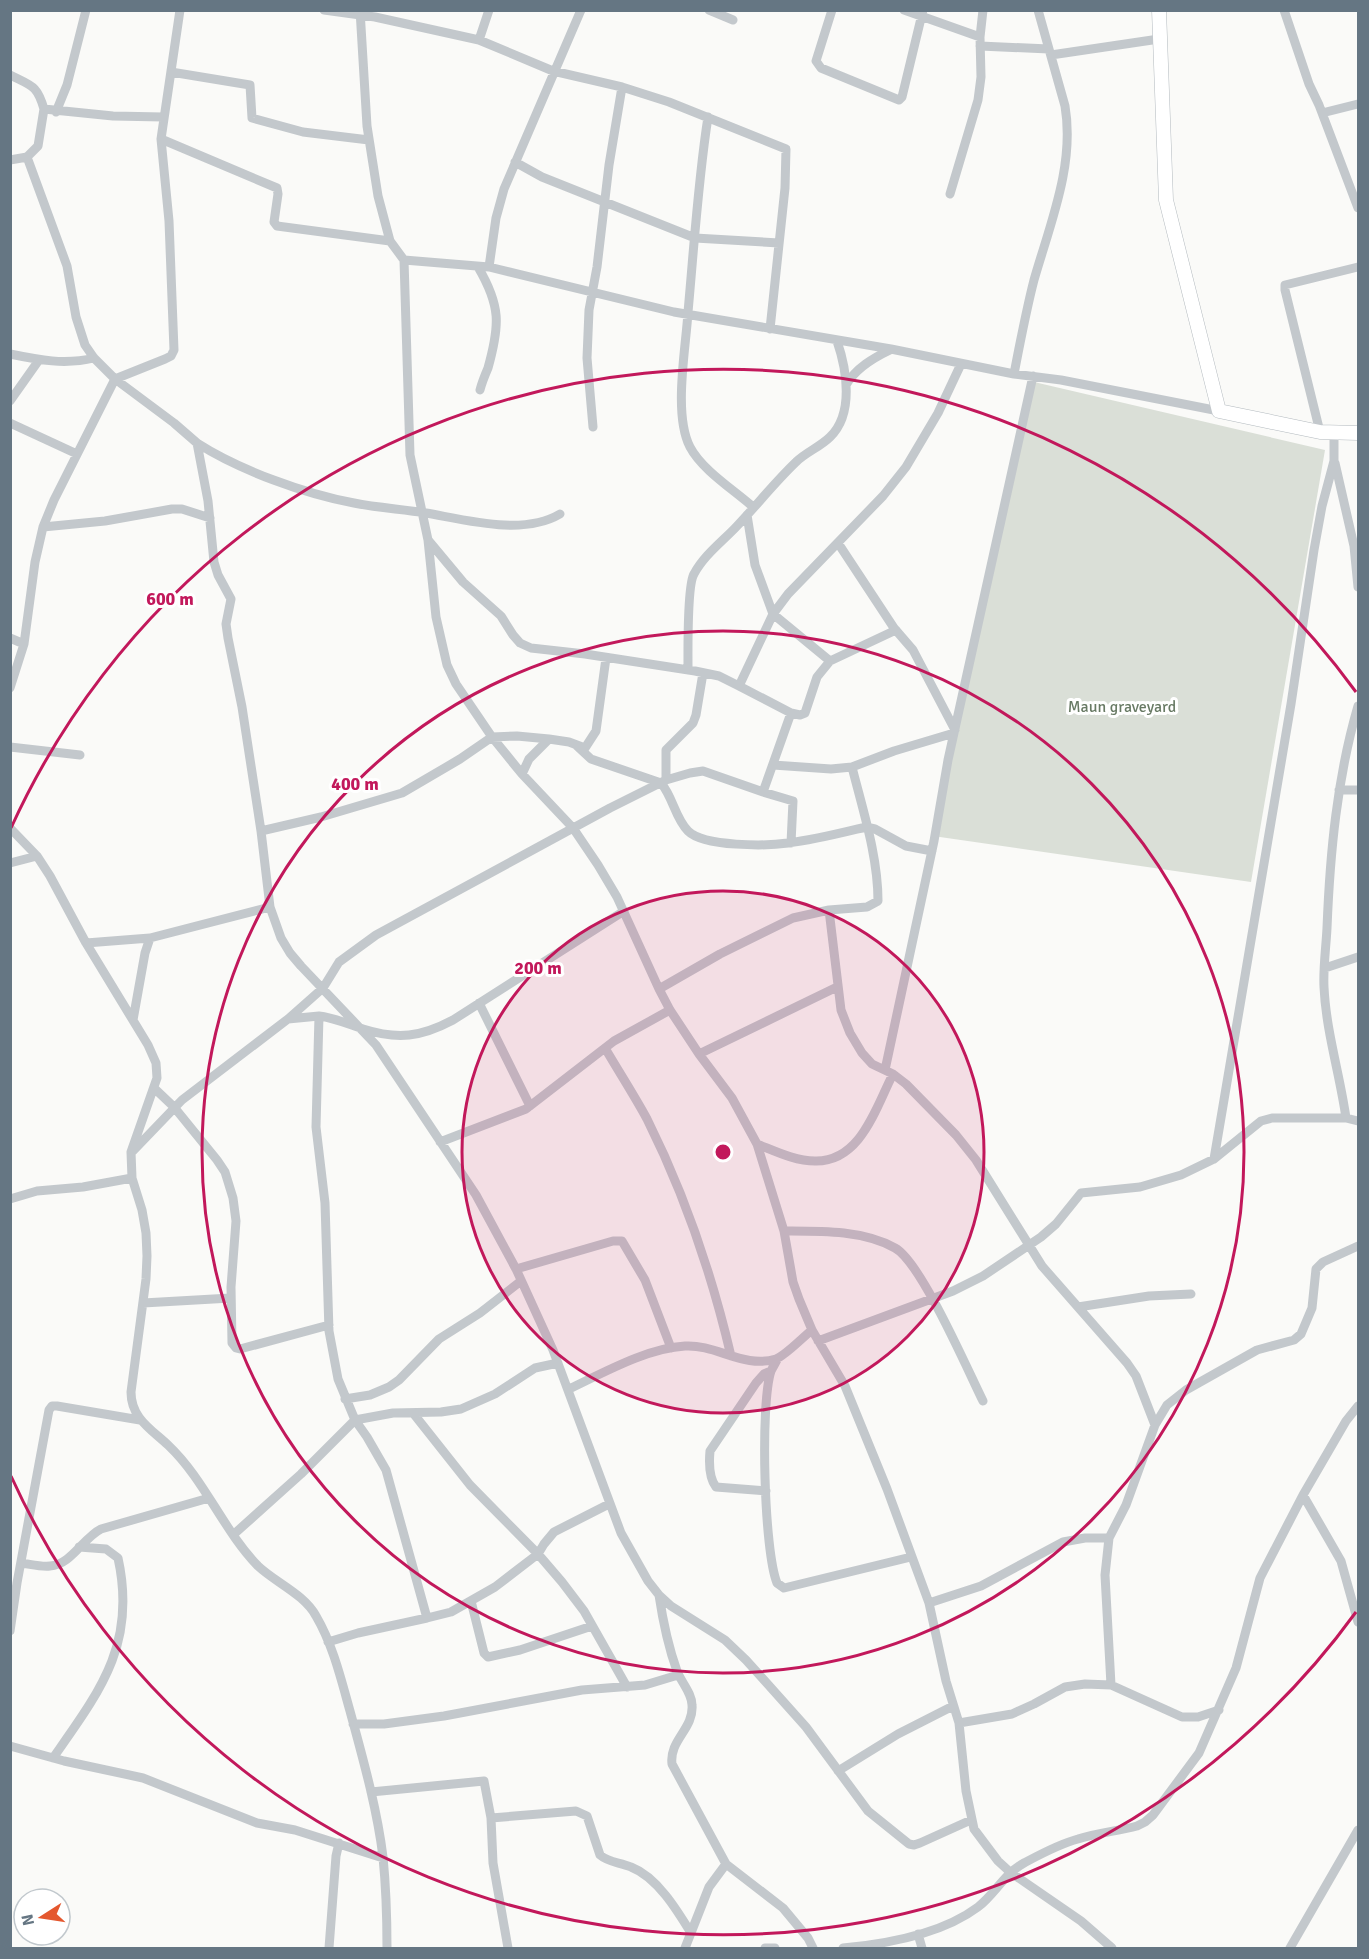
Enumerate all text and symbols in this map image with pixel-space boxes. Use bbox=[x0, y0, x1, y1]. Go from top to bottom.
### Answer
text: 600 m bbox=[146, 588, 194, 610]
park label: Maun graveyard bbox=[1068, 697, 1176, 717]
text: 400 m bbox=[331, 773, 379, 795]
text: 200 m bbox=[514, 957, 562, 979]
centre of rings bbox=[713, 1142, 733, 1162]
north arrow bbox=[12, 1887, 72, 1947]
text: N bbox=[17, 1912, 39, 1927]

